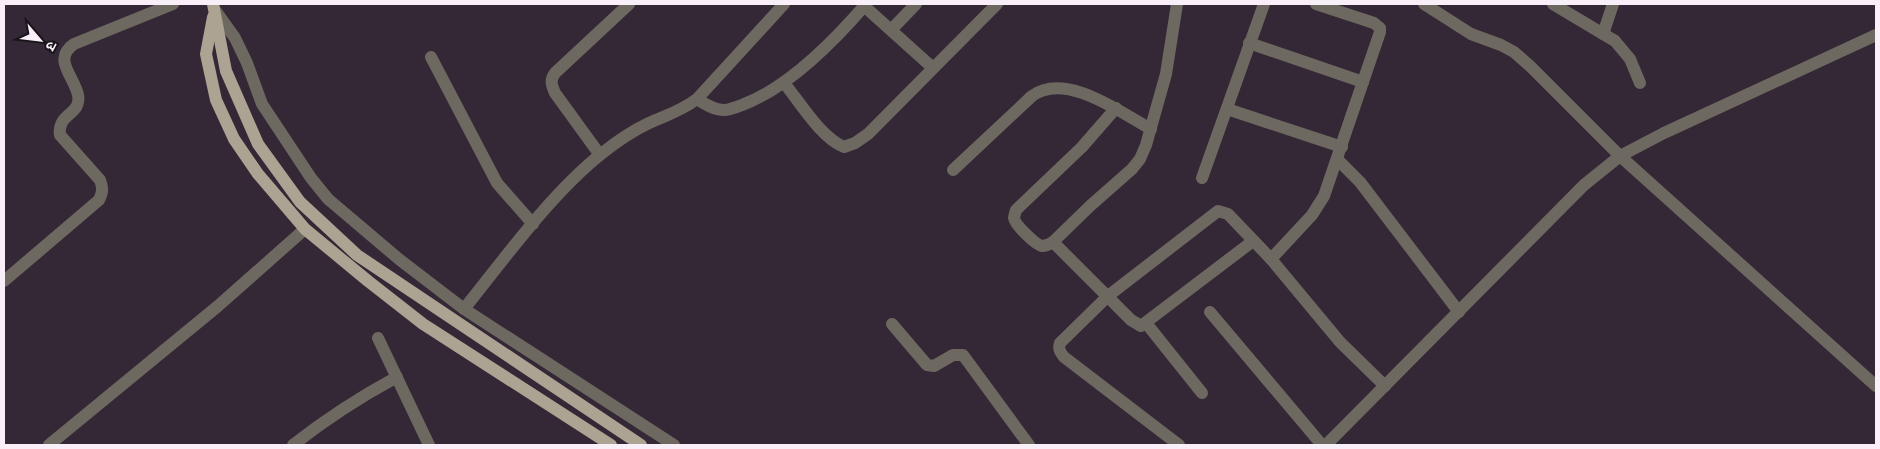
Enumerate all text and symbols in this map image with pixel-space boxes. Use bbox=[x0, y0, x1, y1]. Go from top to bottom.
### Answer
north arrow bbox=[15, 15, 65, 65]
text: उ bbox=[41, 38, 60, 54]

